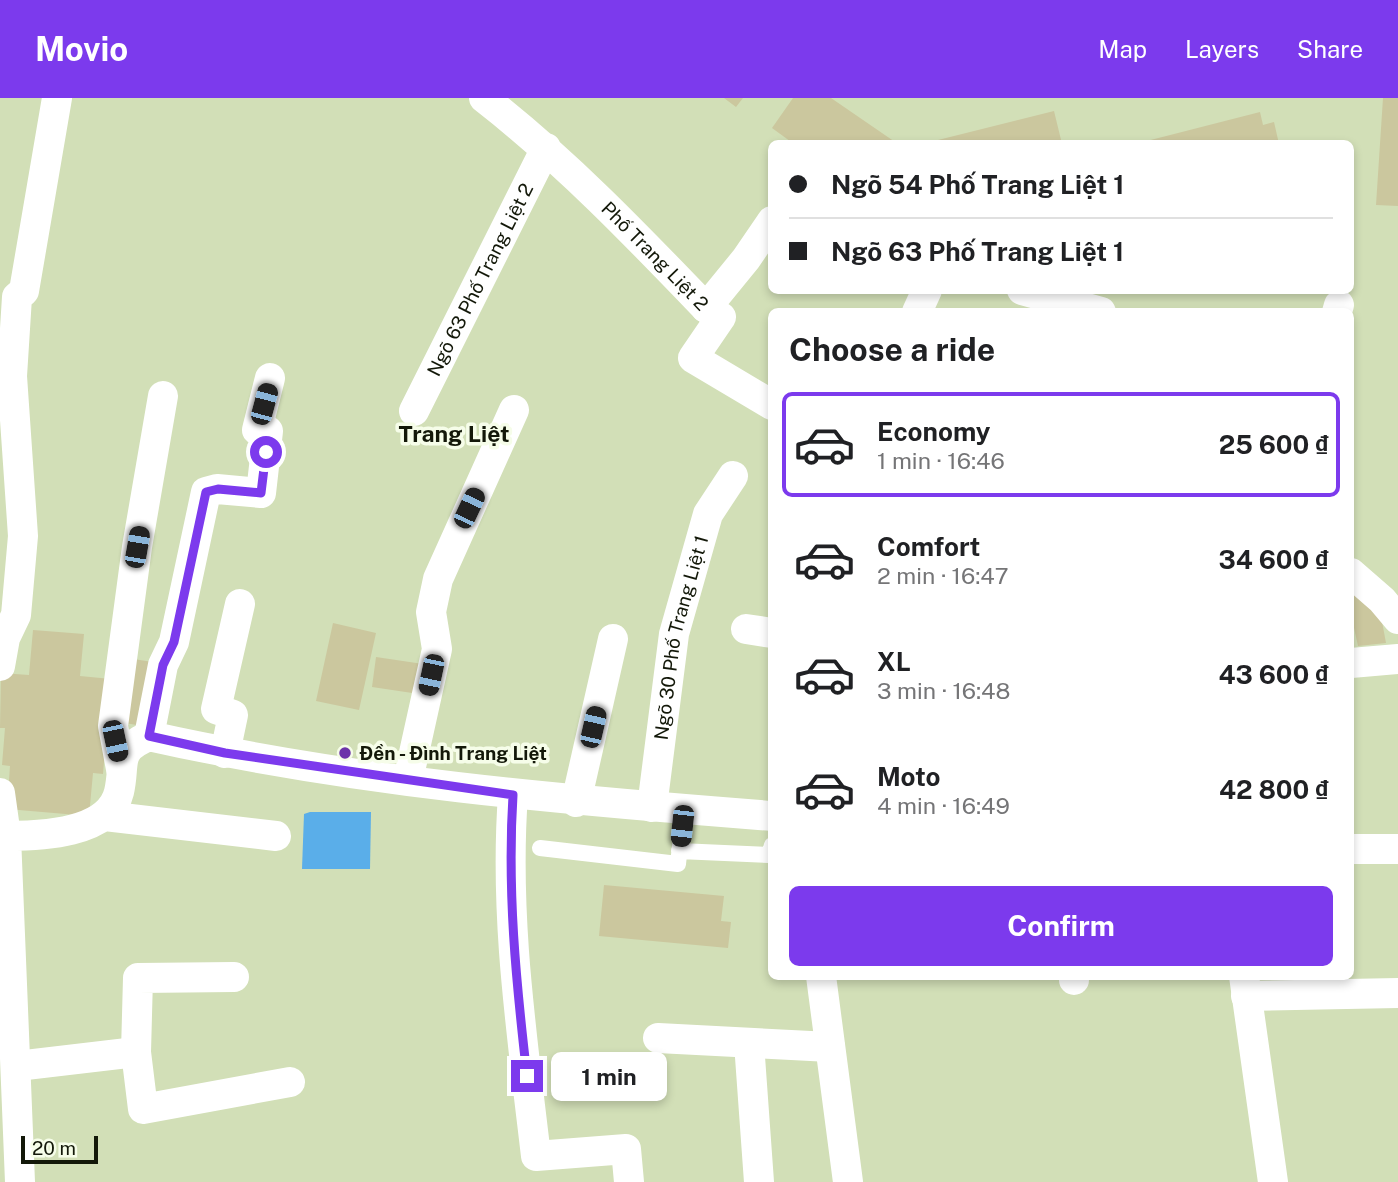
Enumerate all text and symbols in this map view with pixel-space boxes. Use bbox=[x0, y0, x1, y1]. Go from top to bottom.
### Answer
text: Movio bbox=[35, 30, 128, 68]
text: Map bbox=[1098, 35, 1147, 63]
text: Layers bbox=[1185, 35, 1259, 63]
text: Share bbox=[1297, 35, 1363, 63]
text: Ngõ 54 Phố Trang Liệt 1 bbox=[831, 169, 1124, 200]
street label: Ngõ 63 Phố Trang Liệt 2 bbox=[422, 180, 537, 380]
street label: Phố Trang Liệt 2 bbox=[597, 197, 713, 315]
text: Ngõ 63 Phố Trang Liệt 1 bbox=[831, 236, 1124, 267]
text: Choose a ride bbox=[789, 331, 995, 368]
car bbox=[249, 381, 280, 427]
icon: car bbox=[793, 413, 856, 476]
text: Economy bbox=[877, 416, 990, 447]
district label: Trang Liệt bbox=[398, 420, 510, 447]
text: 25 600 ₫ bbox=[1219, 429, 1329, 460]
route start bbox=[250, 436, 282, 468]
text: 1 min · 16:46 bbox=[877, 447, 1005, 474]
car bbox=[451, 485, 488, 531]
car bbox=[124, 524, 151, 570]
icon: car bbox=[793, 528, 856, 591]
text: Comfort bbox=[877, 531, 980, 562]
street label: Ngõ 30 Phố Trang Liệt 1 bbox=[650, 533, 712, 741]
text: 34 600 ₫ bbox=[1219, 544, 1329, 575]
text: 2 min · 16:47 bbox=[877, 562, 1009, 589]
icon: car bbox=[793, 643, 856, 706]
text: XL bbox=[877, 646, 911, 677]
car bbox=[417, 652, 446, 698]
text: 43 600 ₫ bbox=[1218, 659, 1329, 690]
text: 3 min · 16:48 bbox=[877, 677, 1010, 704]
car bbox=[579, 704, 608, 750]
car bbox=[101, 718, 130, 764]
place label: Đền - Đình Trang Liệt bbox=[359, 742, 547, 764]
marker: Đền - Đình Trang Liệt bbox=[337, 745, 353, 761]
icon: car bbox=[793, 758, 856, 821]
text: Moto bbox=[877, 761, 940, 792]
text: 42 800 ₫ bbox=[1219, 774, 1329, 805]
text: 4 min · 16:49 bbox=[877, 792, 1010, 819]
car bbox=[670, 804, 695, 848]
button: Confirm bbox=[789, 886, 1333, 966]
callout: 1 min bbox=[552, 1052, 667, 1100]
route end bbox=[511, 1060, 543, 1092]
text: 1 min bbox=[581, 1063, 637, 1090]
scale bar bbox=[21, 1133, 98, 1165]
text: 20 m bbox=[32, 1137, 76, 1159]

